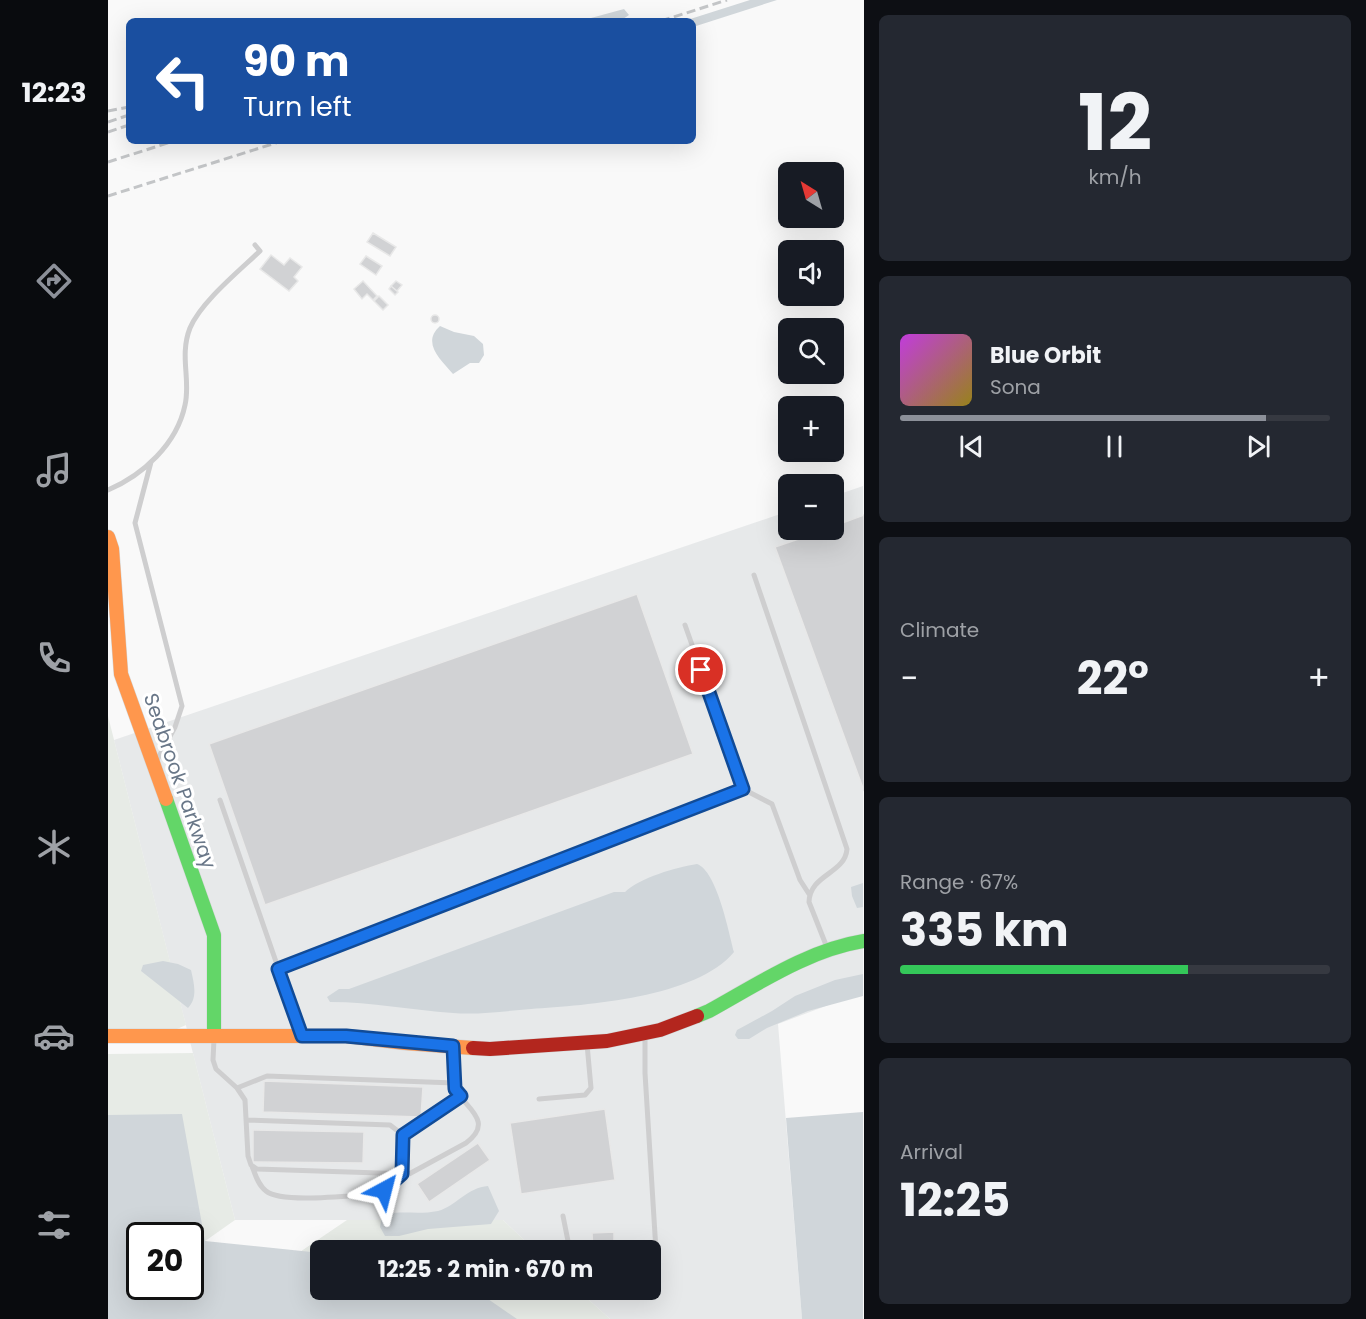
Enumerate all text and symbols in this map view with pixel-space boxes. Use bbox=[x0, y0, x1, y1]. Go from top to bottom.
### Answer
text: 90 m bbox=[243, 32, 350, 91]
icon: left bbox=[144, 42, 222, 120]
text: 12 bbox=[1078, 68, 1152, 177]
text: 12:23 bbox=[22, 74, 87, 111]
text: Turn left bbox=[243, 88, 352, 125]
north arrow bbox=[778, 162, 844, 228]
map controls bbox=[778, 162, 844, 540]
text: km/h bbox=[1088, 163, 1142, 191]
button: sound bbox=[778, 240, 844, 306]
icon: directions bbox=[33, 260, 75, 302]
button: search bbox=[778, 318, 844, 384]
text: Blue Orbit bbox=[990, 340, 1101, 371]
text: Sona bbox=[990, 373, 1041, 401]
button: + bbox=[778, 396, 844, 462]
icon: previous bbox=[955, 430, 988, 463]
icon: pause bbox=[1098, 430, 1131, 463]
icon: next bbox=[1242, 430, 1275, 463]
icon: music bbox=[33, 449, 75, 491]
button: − bbox=[778, 474, 844, 540]
text: Climate bbox=[900, 616, 979, 644]
icon: phone bbox=[33, 637, 75, 679]
pin bbox=[675, 644, 726, 695]
text: 22° bbox=[1077, 647, 1149, 710]
icon: arrive bbox=[684, 653, 717, 686]
text: − bbox=[900, 655, 918, 702]
text: + bbox=[1307, 655, 1330, 702]
street label: Seabrook Parkway bbox=[137, 689, 223, 873]
icon: climate bbox=[33, 826, 75, 868]
text: Range · 67% bbox=[900, 868, 1018, 896]
text: 335 km bbox=[900, 899, 1069, 962]
icon: car bbox=[33, 1015, 75, 1057]
text: Arrival bbox=[900, 1138, 963, 1166]
position arrow bbox=[352, 1158, 416, 1222]
text: 12:25 bbox=[900, 1169, 1010, 1232]
icon: filters bbox=[33, 1204, 75, 1246]
speed limit sign: 20 bbox=[126, 1222, 204, 1300]
text: 12:25 · 2 min · 670 m bbox=[378, 1254, 593, 1285]

